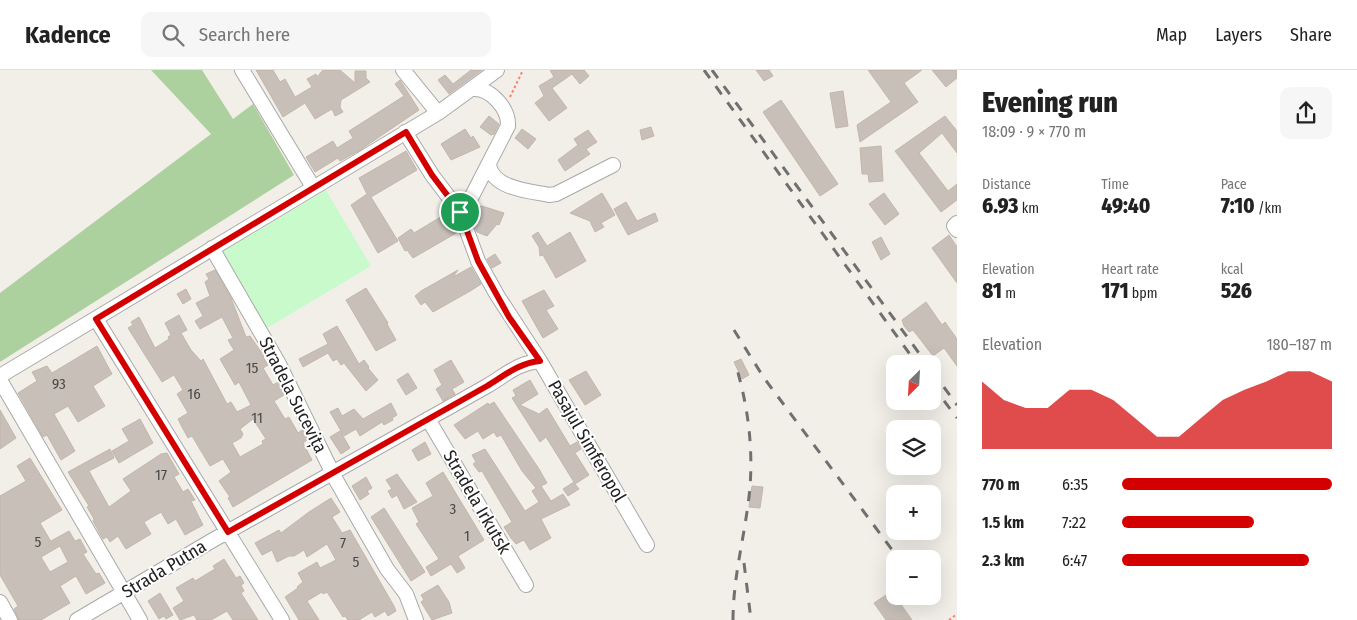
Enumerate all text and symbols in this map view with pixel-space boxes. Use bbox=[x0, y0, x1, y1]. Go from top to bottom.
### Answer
search box bbox=[141, 12, 491, 57]
text: Kadence bbox=[25, 21, 111, 49]
icon: search bbox=[159, 21, 187, 49]
text: Search here bbox=[199, 23, 290, 46]
text: Map bbox=[1156, 24, 1187, 46]
text: Layers bbox=[1215, 24, 1262, 46]
text: Share bbox=[1290, 24, 1332, 46]
text: Evening run bbox=[982, 86, 1118, 119]
button: share bbox=[1280, 87, 1332, 139]
text: 18:09 · 9 × 770 m bbox=[982, 122, 1086, 141]
text: Distance bbox=[982, 176, 1031, 193]
text: Time bbox=[1101, 176, 1129, 193]
text: Pace bbox=[1221, 176, 1247, 193]
pin bbox=[439, 191, 481, 233]
text: 6.93 bbox=[982, 193, 1018, 219]
text: 49:40 bbox=[1101, 193, 1150, 219]
text: 7:10 bbox=[1221, 193, 1255, 219]
icon: arrive bbox=[446, 198, 474, 226]
text: km bbox=[1018, 200, 1039, 217]
text: /km bbox=[1255, 200, 1282, 217]
text: Elevation bbox=[982, 261, 1035, 278]
text: Heart rate bbox=[1101, 261, 1159, 278]
text: kcal bbox=[1221, 261, 1243, 278]
text: 81 bbox=[982, 278, 1002, 304]
text: 171 bbox=[1101, 278, 1129, 304]
text: 526 bbox=[1221, 278, 1252, 304]
text: m bbox=[1002, 285, 1016, 302]
text: bpm bbox=[1129, 285, 1157, 302]
street label: Stradela Sucevița bbox=[254, 333, 332, 457]
text: Elevation bbox=[982, 335, 1042, 354]
text: 180–187 m bbox=[1266, 335, 1332, 354]
north arrow bbox=[886, 355, 941, 410]
map controls bbox=[886, 355, 941, 605]
house number: 15 bbox=[246, 359, 258, 377]
house number: 93 bbox=[52, 375, 66, 393]
street label: Pasajul Simferopol bbox=[543, 376, 631, 506]
house number: 16 bbox=[187, 385, 201, 403]
house number: 11 bbox=[251, 409, 263, 427]
button: layers bbox=[886, 420, 941, 475]
street label: Stradela Irkutsk bbox=[438, 446, 516, 558]
house number: 17 bbox=[155, 466, 167, 484]
text: 770 m bbox=[982, 475, 1020, 494]
text: 6:35 bbox=[1062, 475, 1088, 494]
button: + bbox=[886, 485, 941, 540]
house number: 3 bbox=[450, 500, 457, 518]
text: 1.5 km bbox=[982, 513, 1024, 532]
text: 7:22 bbox=[1062, 513, 1086, 532]
house number: 1 bbox=[464, 527, 470, 545]
house number: 5 bbox=[35, 533, 42, 551]
house number: 7 bbox=[340, 534, 346, 552]
street label: Strada Putna bbox=[118, 535, 210, 603]
button: − bbox=[886, 550, 941, 605]
text: 2.3 km bbox=[982, 551, 1025, 570]
text: 6:47 bbox=[1062, 551, 1087, 570]
house number: 5 bbox=[353, 553, 360, 571]

